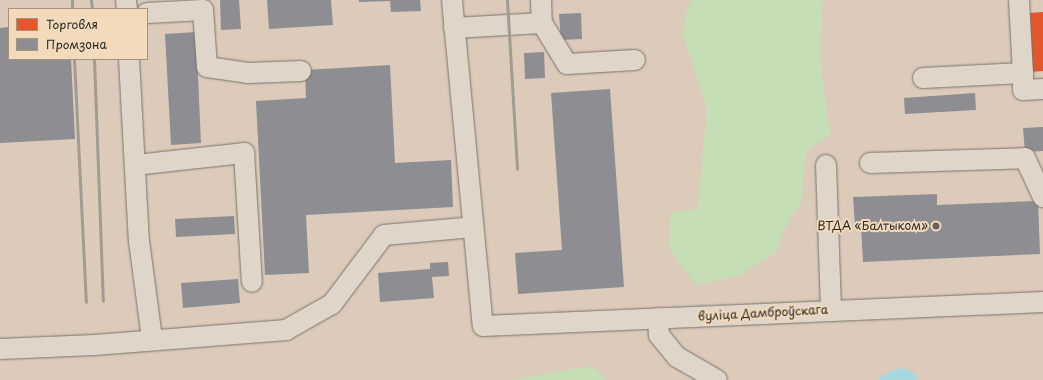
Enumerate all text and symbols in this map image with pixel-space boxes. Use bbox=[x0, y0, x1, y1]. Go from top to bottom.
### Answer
legend bbox=[8, 8, 148, 60]
text: Торговля bbox=[46, 15, 98, 33]
text: Промзона bbox=[46, 35, 107, 53]
place label: ВТДА «Балтыком» bbox=[817, 219, 928, 233]
marker: ВТДА «Балтыком» bbox=[931, 221, 941, 231]
street label: вуліца Дамброўскага bbox=[697, 302, 829, 324]

